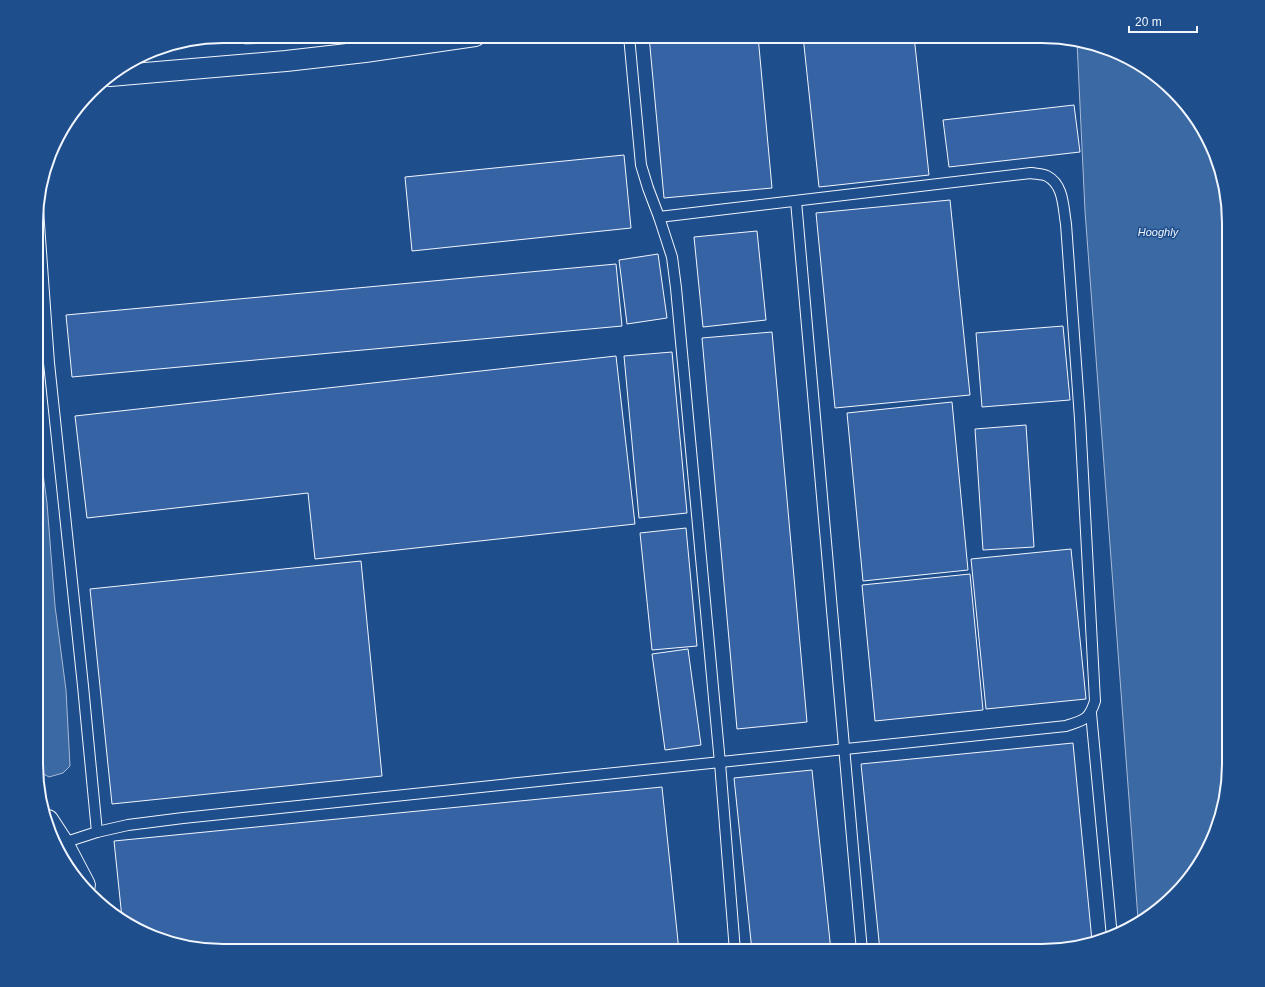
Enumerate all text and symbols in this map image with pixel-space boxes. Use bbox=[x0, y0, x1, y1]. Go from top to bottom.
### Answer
scale bar bbox=[1129, 8, 1197, 34]
text: 20 m bbox=[1135, 15, 1162, 29]
water label: Hooghly bbox=[1138, 226, 1180, 238]

